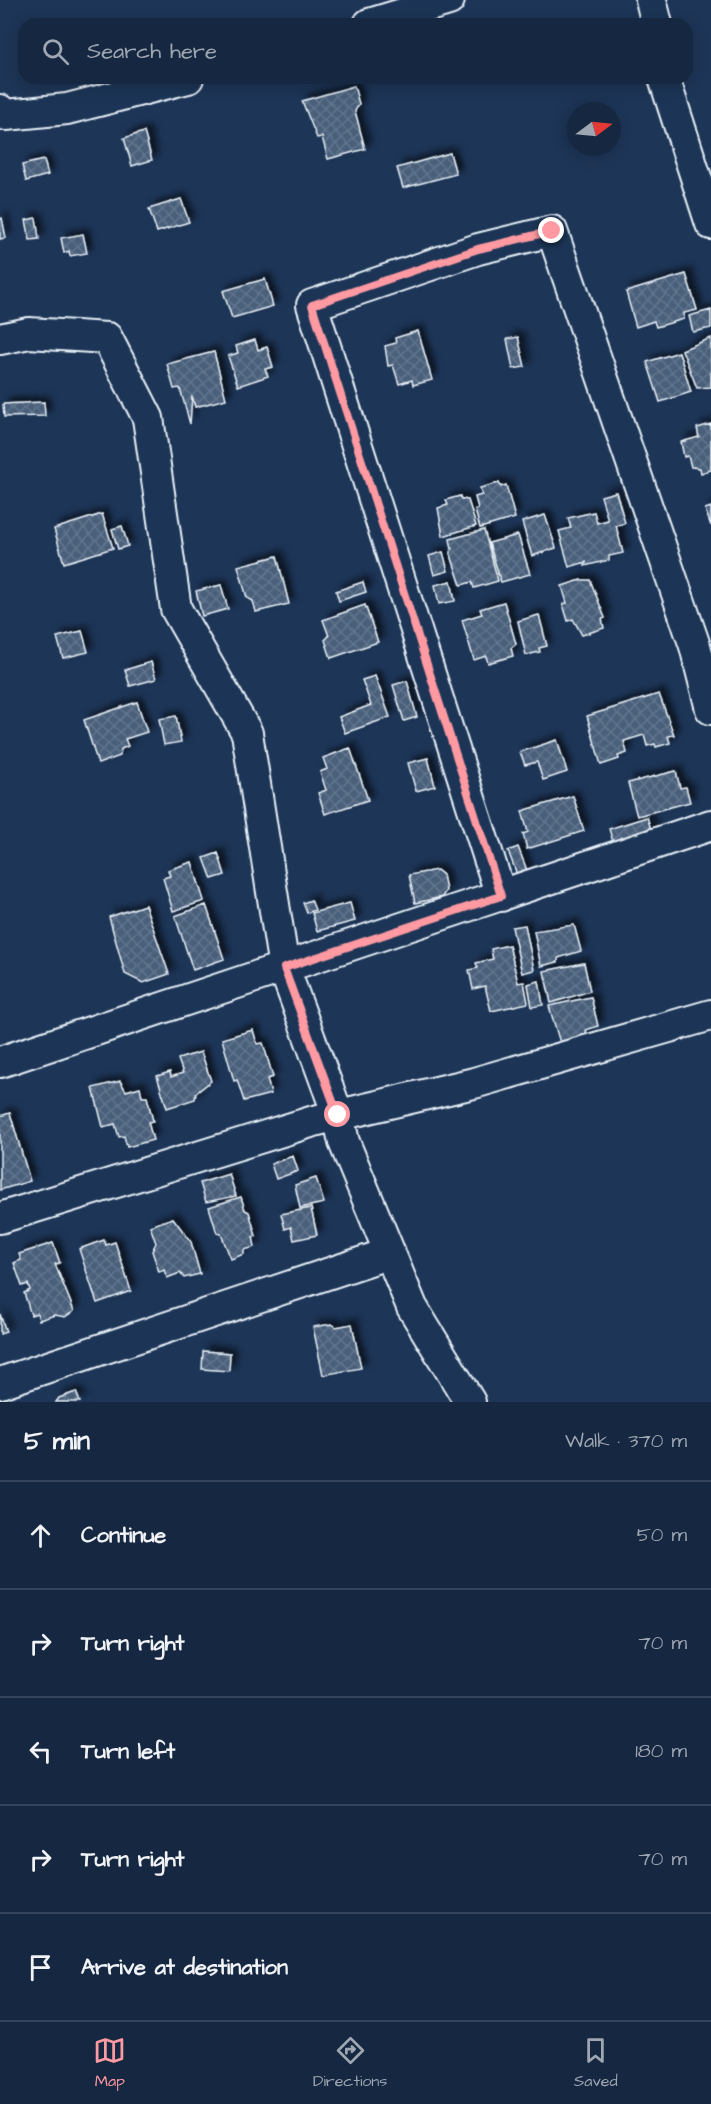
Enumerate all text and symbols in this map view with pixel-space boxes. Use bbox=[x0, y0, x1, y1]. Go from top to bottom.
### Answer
search box bbox=[18, 18, 693, 84]
icon: search bbox=[39, 35, 72, 68]
text: Search here bbox=[87, 36, 217, 67]
north arrow bbox=[567, 102, 621, 156]
route end bbox=[538, 217, 564, 243]
route start bbox=[324, 1101, 350, 1127]
text: 5 min bbox=[24, 1423, 90, 1459]
text: Walk · 370 m bbox=[565, 1427, 687, 1455]
icon: ahead bbox=[24, 1519, 57, 1552]
text: Continue bbox=[81, 1520, 166, 1551]
text: 50 m bbox=[637, 1521, 687, 1549]
icon: right bbox=[24, 1627, 57, 1660]
text: Turn right bbox=[81, 1628, 184, 1659]
text: 70 m bbox=[639, 1629, 687, 1657]
icon: left bbox=[24, 1735, 57, 1768]
text: Turn left bbox=[81, 1736, 175, 1767]
text: 180 m bbox=[635, 1737, 687, 1765]
icon: right bbox=[24, 1843, 57, 1876]
text: Turn right bbox=[81, 1844, 184, 1875]
text: 70 m bbox=[639, 1845, 687, 1873]
icon: arrive bbox=[24, 1951, 57, 1984]
text: Arrive at destination bbox=[81, 1952, 288, 1983]
tab: Map bbox=[93, 2034, 126, 2092]
tab: Directions bbox=[313, 2034, 387, 2092]
tab: Saved bbox=[574, 2034, 618, 2092]

